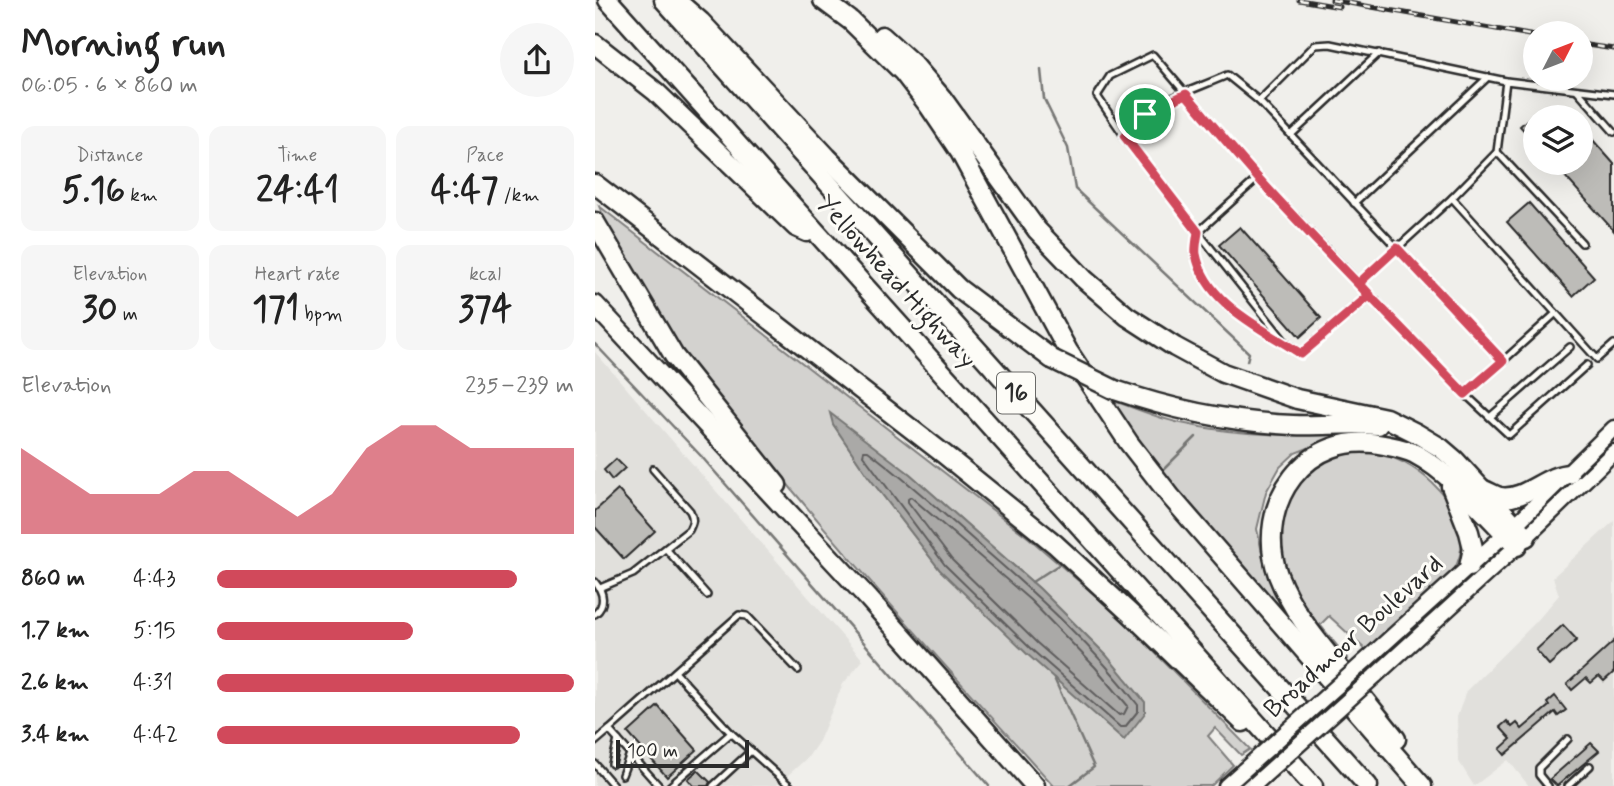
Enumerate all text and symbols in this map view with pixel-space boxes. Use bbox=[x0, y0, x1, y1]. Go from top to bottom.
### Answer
text: Morning run bbox=[21, 20, 226, 69]
north arrow bbox=[1523, 21, 1593, 91]
map controls bbox=[1523, 21, 1593, 175]
button: share bbox=[500, 23, 574, 97]
text: 06:05 · 6 × 860 m bbox=[21, 71, 198, 101]
pin bbox=[1115, 84, 1175, 144]
icon: arrive bbox=[1126, 95, 1164, 133]
button: layers bbox=[1523, 105, 1593, 175]
text: Distance bbox=[76, 143, 143, 168]
text: Time bbox=[278, 143, 317, 168]
text: Pace bbox=[466, 143, 504, 168]
text: 5.16 bbox=[62, 168, 125, 214]
text: 24:41 bbox=[256, 168, 339, 214]
text: 4:47 bbox=[431, 168, 498, 214]
text: km bbox=[125, 183, 158, 208]
text: /km bbox=[498, 183, 540, 208]
street label: Yellowhead Highway bbox=[806, 188, 983, 378]
text: Elevation bbox=[72, 262, 147, 287]
text: Heart rate bbox=[255, 262, 340, 287]
text: kcal bbox=[469, 262, 501, 287]
text: 30 bbox=[82, 287, 118, 333]
text: 171 bbox=[252, 287, 299, 333]
text: 374 bbox=[458, 287, 512, 333]
text: m bbox=[118, 302, 138, 327]
text: bpm bbox=[299, 302, 343, 327]
text: Elevation bbox=[21, 371, 112, 401]
text: 235–239 m bbox=[465, 371, 574, 401]
road number: 16 bbox=[997, 372, 1035, 414]
street label: Broadmoor Boulevard bbox=[1257, 548, 1451, 726]
text: 860 m bbox=[21, 564, 85, 594]
text: 4:43 bbox=[133, 564, 176, 594]
text: 1.7 km bbox=[21, 616, 90, 646]
text: 5:15 bbox=[133, 616, 175, 646]
text: 2.6 km bbox=[21, 668, 89, 698]
text: 4:31 bbox=[133, 668, 173, 698]
text: 3.4 km bbox=[21, 720, 89, 750]
text: 4:42 bbox=[133, 720, 178, 750]
scale bar bbox=[616, 737, 749, 769]
text: 100 m bbox=[627, 739, 678, 764]

